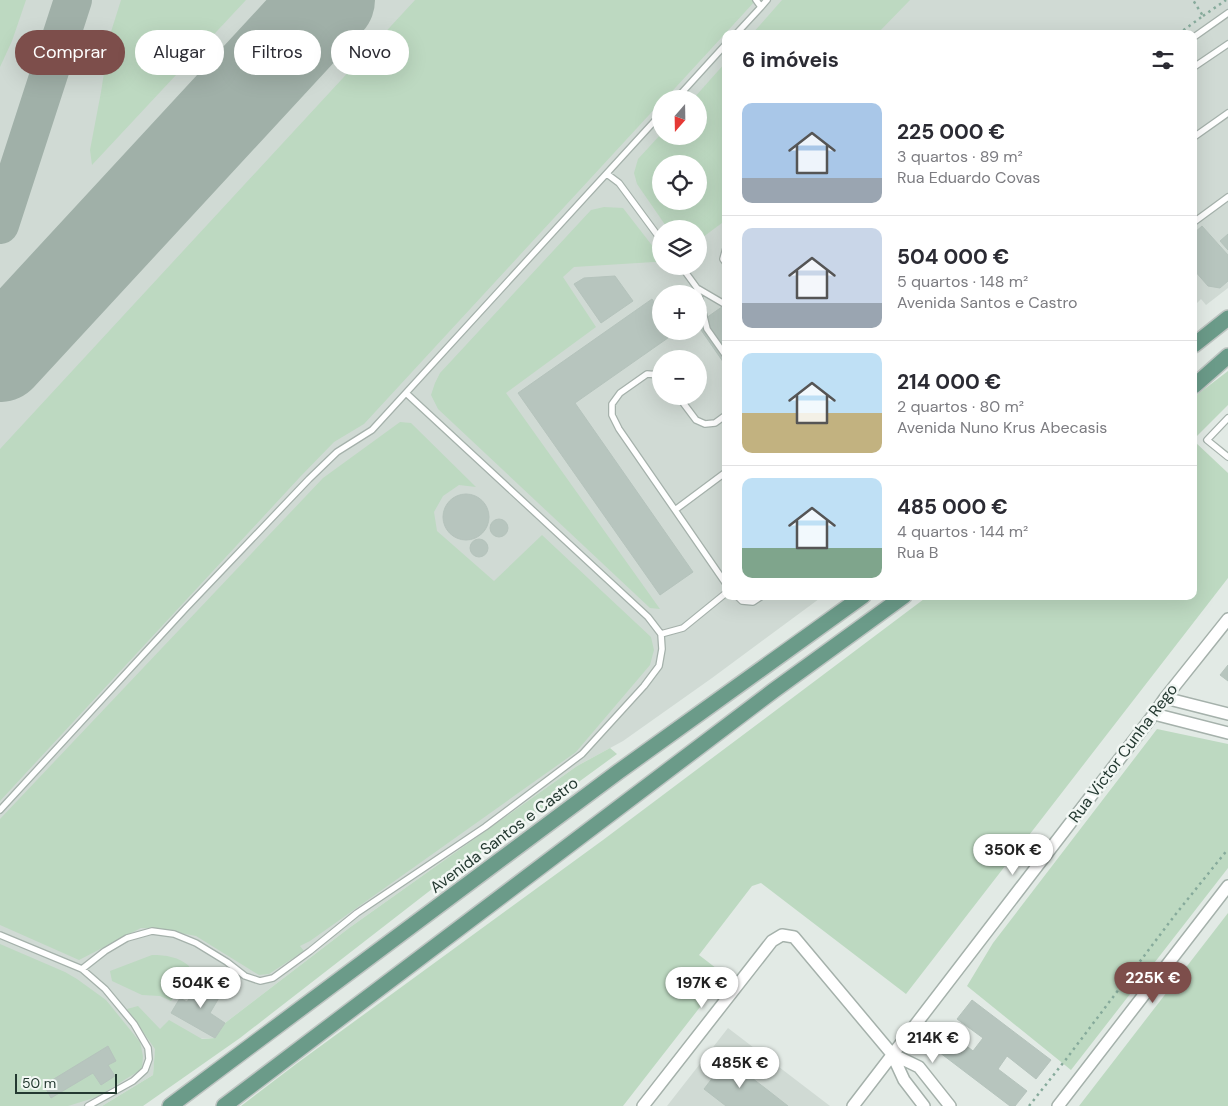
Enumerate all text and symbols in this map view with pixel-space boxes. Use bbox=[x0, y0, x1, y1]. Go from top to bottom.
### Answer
chip: Comprar bbox=[15, 30, 125, 75]
chip: Alugar bbox=[135, 30, 224, 75]
chip: Filtros bbox=[234, 30, 321, 75]
chip: Novo bbox=[331, 30, 409, 75]
text: 6 imóveis bbox=[742, 46, 839, 74]
icon: filters bbox=[1149, 46, 1177, 74]
north arrow bbox=[652, 90, 708, 145]
map controls bbox=[652, 90, 707, 405]
text: 225 000 € bbox=[897, 118, 1005, 146]
icon: home bbox=[782, 123, 842, 183]
text: 3 quartos · 89 m² bbox=[897, 146, 1023, 167]
button: locate bbox=[652, 155, 707, 210]
text: Rua Eduardo Covas bbox=[897, 167, 1040, 188]
button: layers bbox=[652, 220, 707, 275]
text: 504 000 € bbox=[897, 243, 1009, 271]
icon: home bbox=[782, 248, 842, 308]
text: 5 quartos · 148 m² bbox=[897, 271, 1028, 292]
button: + bbox=[652, 285, 707, 340]
text: Avenida Santos e Castro bbox=[897, 292, 1078, 313]
button: − bbox=[652, 350, 707, 405]
text: 214 000 € bbox=[897, 368, 1001, 396]
icon: home bbox=[782, 373, 842, 433]
text: 2 quartos · 80 m² bbox=[897, 396, 1024, 417]
text: Avenida Nuno Krus Abecasis bbox=[897, 417, 1107, 438]
text: 485 000 € bbox=[897, 493, 1008, 521]
icon: home bbox=[782, 498, 842, 558]
text: 4 quartos · 144 m² bbox=[897, 521, 1028, 542]
text: Rua B bbox=[897, 542, 938, 563]
street label: Rua Victor Cunha Rego bbox=[1064, 679, 1182, 827]
street label: Avenida Santos e Castro bbox=[426, 772, 582, 898]
pin: 350K € bbox=[972, 834, 1054, 876]
text: 350K € bbox=[984, 839, 1042, 860]
pin: 225K € bbox=[1112, 962, 1194, 1004]
pin: 504K € bbox=[160, 966, 242, 1009]
pin: 197K € bbox=[661, 966, 743, 1009]
text: 225K € bbox=[1125, 967, 1181, 988]
text: 504K € bbox=[172, 972, 230, 993]
text: 197K € bbox=[676, 972, 728, 993]
pin: 214K € bbox=[892, 1022, 974, 1064]
text: 214K € bbox=[907, 1027, 959, 1048]
pin: 485K € bbox=[699, 1046, 781, 1089]
text: 485K € bbox=[711, 1052, 769, 1073]
scale bar bbox=[15, 1071, 118, 1094]
text: 50 m bbox=[22, 1074, 56, 1092]

